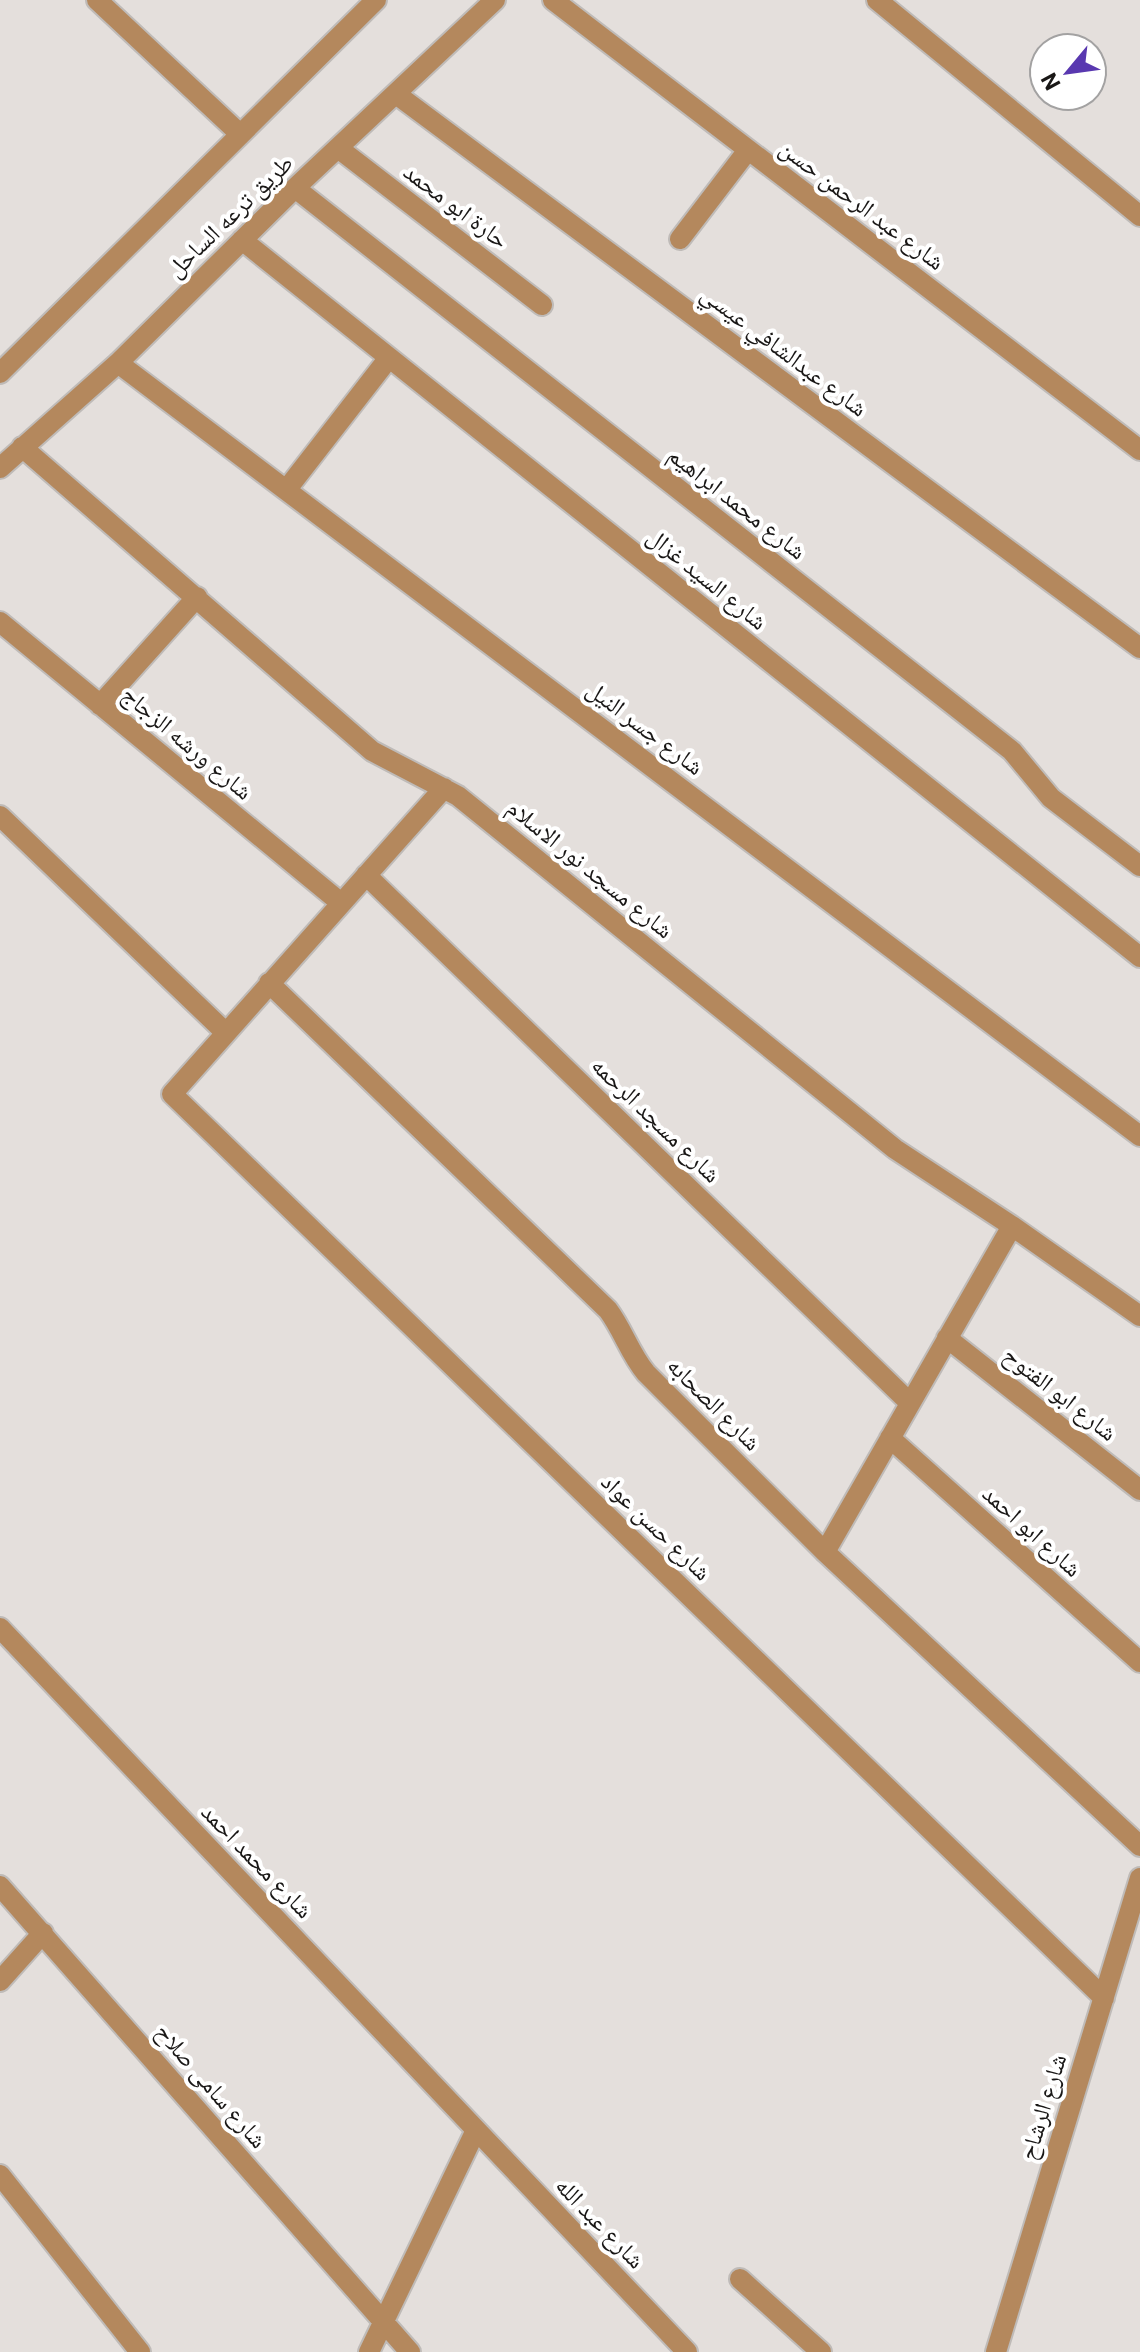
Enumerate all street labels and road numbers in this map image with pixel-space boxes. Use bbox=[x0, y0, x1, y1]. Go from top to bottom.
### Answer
street label: شارع عبد الرحمن حسن bbox=[774, 134, 950, 277]
street label: طريق ترعه الساحل bbox=[161, 149, 299, 283]
street label: حارة ابو محمد bbox=[398, 157, 514, 255]
street label: شارع عبدالشافي عيسي bbox=[692, 279, 873, 427]
street label: شارع محمد ابراهيم bbox=[661, 441, 811, 567]
street label: شارع السيد غزال bbox=[641, 522, 773, 637]
street label: شارع جسر النيل bbox=[580, 675, 709, 782]
street label: شارع ورشه الزجاج bbox=[115, 680, 258, 806]
street label: شارع مسجد نور الاسلام bbox=[500, 794, 679, 946]
street label: شارع مسجد الرحمه bbox=[585, 1051, 726, 1189]
street label: شارع ابو الفتوح bbox=[997, 1341, 1122, 1448]
street label: شارع الصحابه bbox=[661, 1351, 767, 1457]
street label: شارع حسن عواد bbox=[595, 1468, 717, 1587]
street label: شارع ابو احمد bbox=[976, 1479, 1087, 1583]
street label: شارع محمد احمد bbox=[195, 1798, 318, 1925]
street label: شارع سامى صلاح bbox=[149, 2018, 273, 2155]
street label: شارع الرشاح bbox=[1014, 2051, 1073, 2164]
street label: شارع عبد الله bbox=[549, 2172, 650, 2275]

